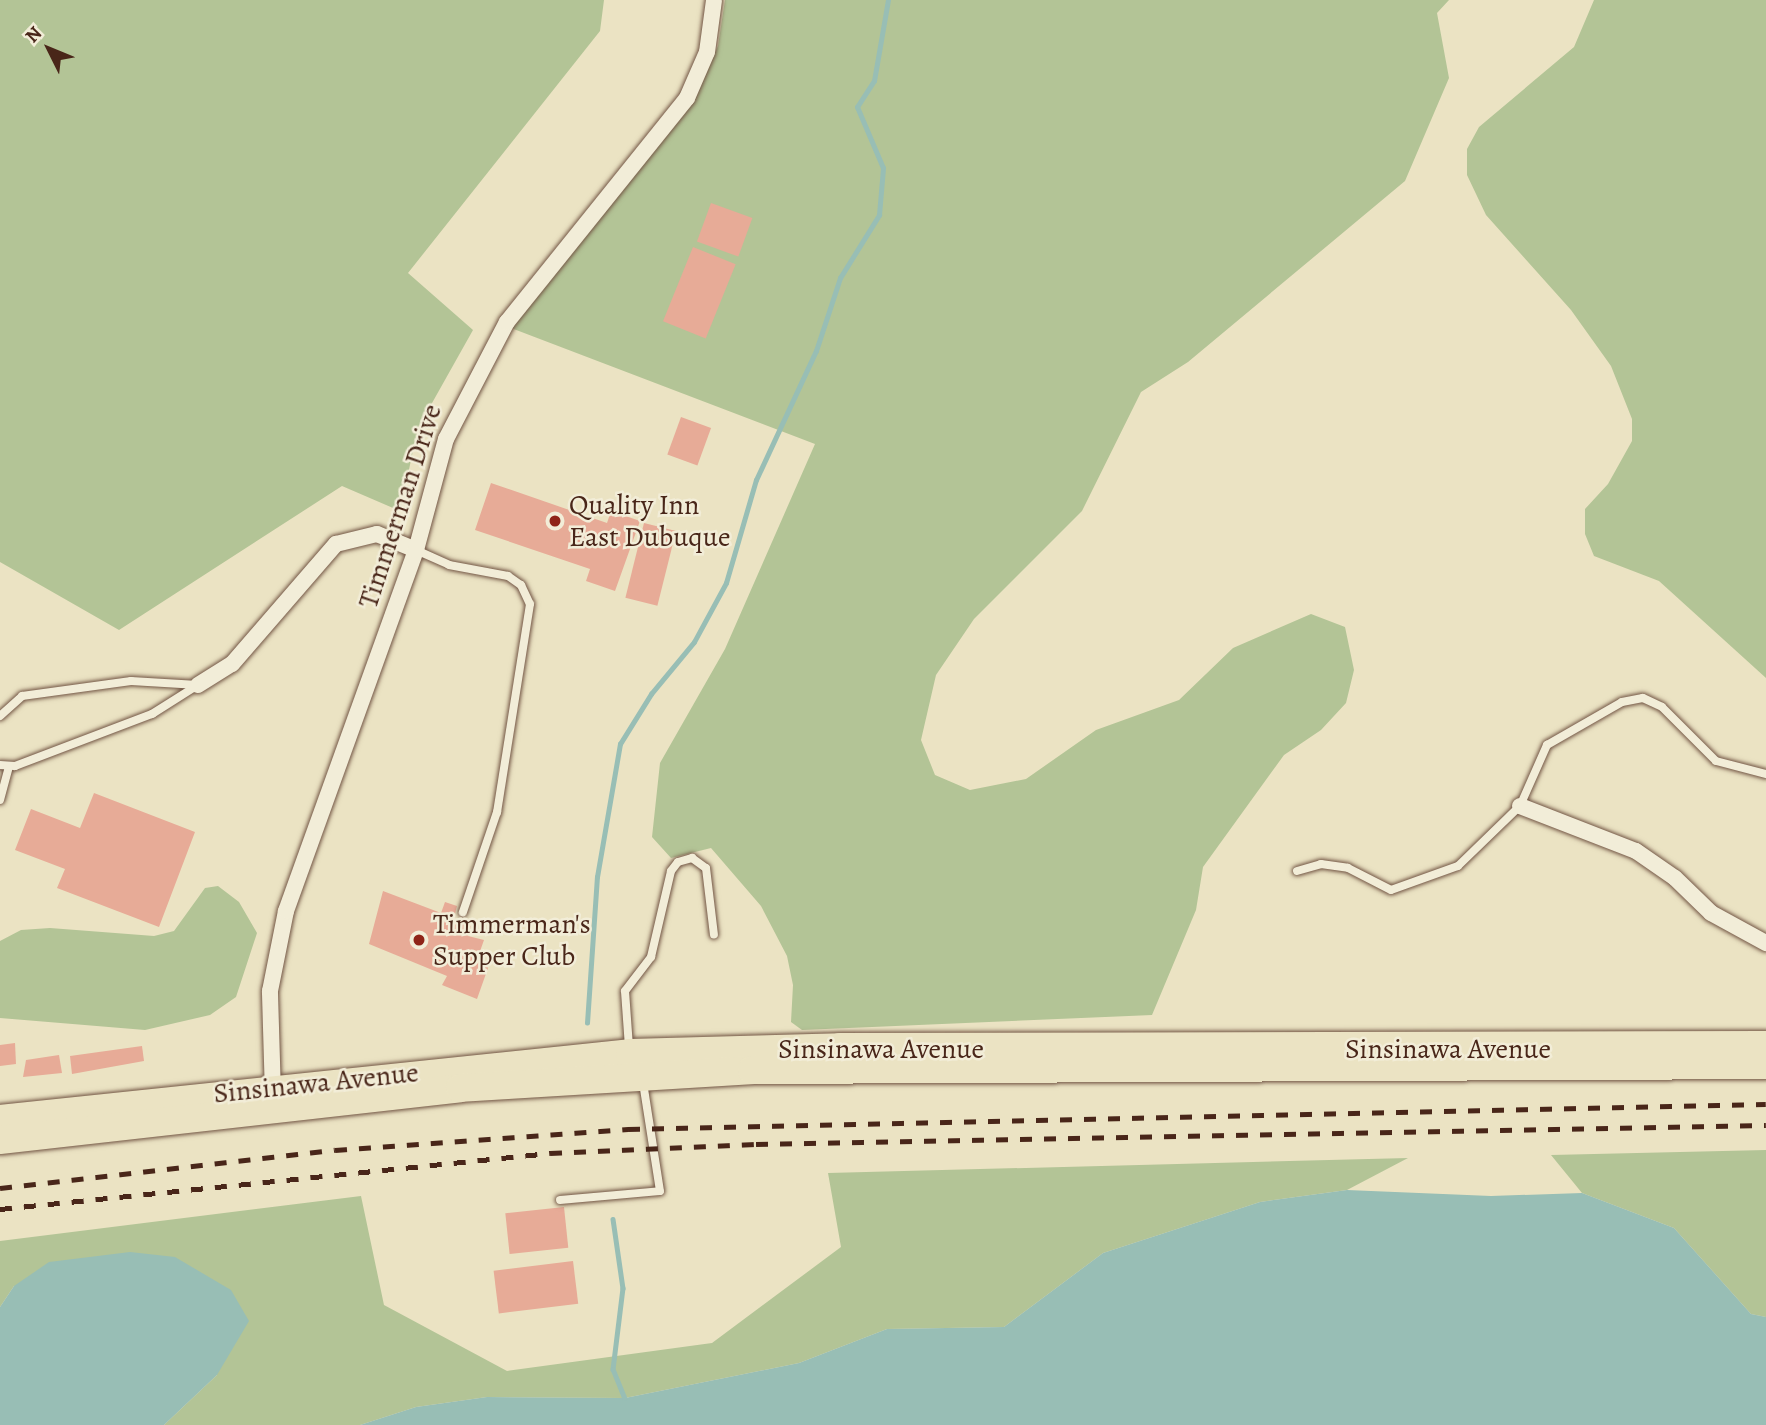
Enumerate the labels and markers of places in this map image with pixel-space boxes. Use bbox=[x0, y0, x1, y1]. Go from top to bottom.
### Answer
place label: Quality Inn East Dubuque bbox=[569, 488, 730, 554]
marker: Quality Inn East Dubuque bbox=[547, 513, 563, 529]
place label: Timmerman's Supper Club bbox=[433, 907, 591, 973]
marker: Timmerman's Supper Club bbox=[411, 932, 427, 948]

